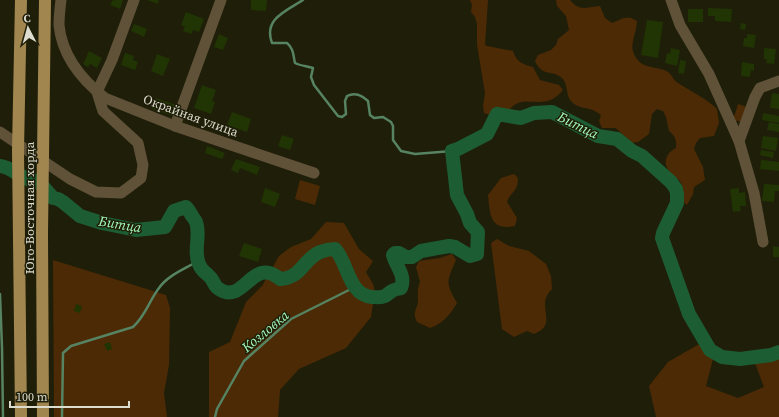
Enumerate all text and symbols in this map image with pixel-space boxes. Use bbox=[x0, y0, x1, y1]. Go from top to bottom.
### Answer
north arrow bbox=[8, 8, 48, 48]
text: С bbox=[23, 11, 31, 26]
street label: Окрайная улица bbox=[141, 90, 241, 141]
water label: Битца bbox=[553, 106, 602, 144]
street label: Юго-Восточная хорда bbox=[21, 141, 38, 274]
water label: Битца bbox=[96, 211, 144, 237]
water label: Козловка bbox=[236, 305, 294, 357]
scale bar bbox=[10, 383, 129, 409]
text: 100 m bbox=[16, 389, 48, 405]

